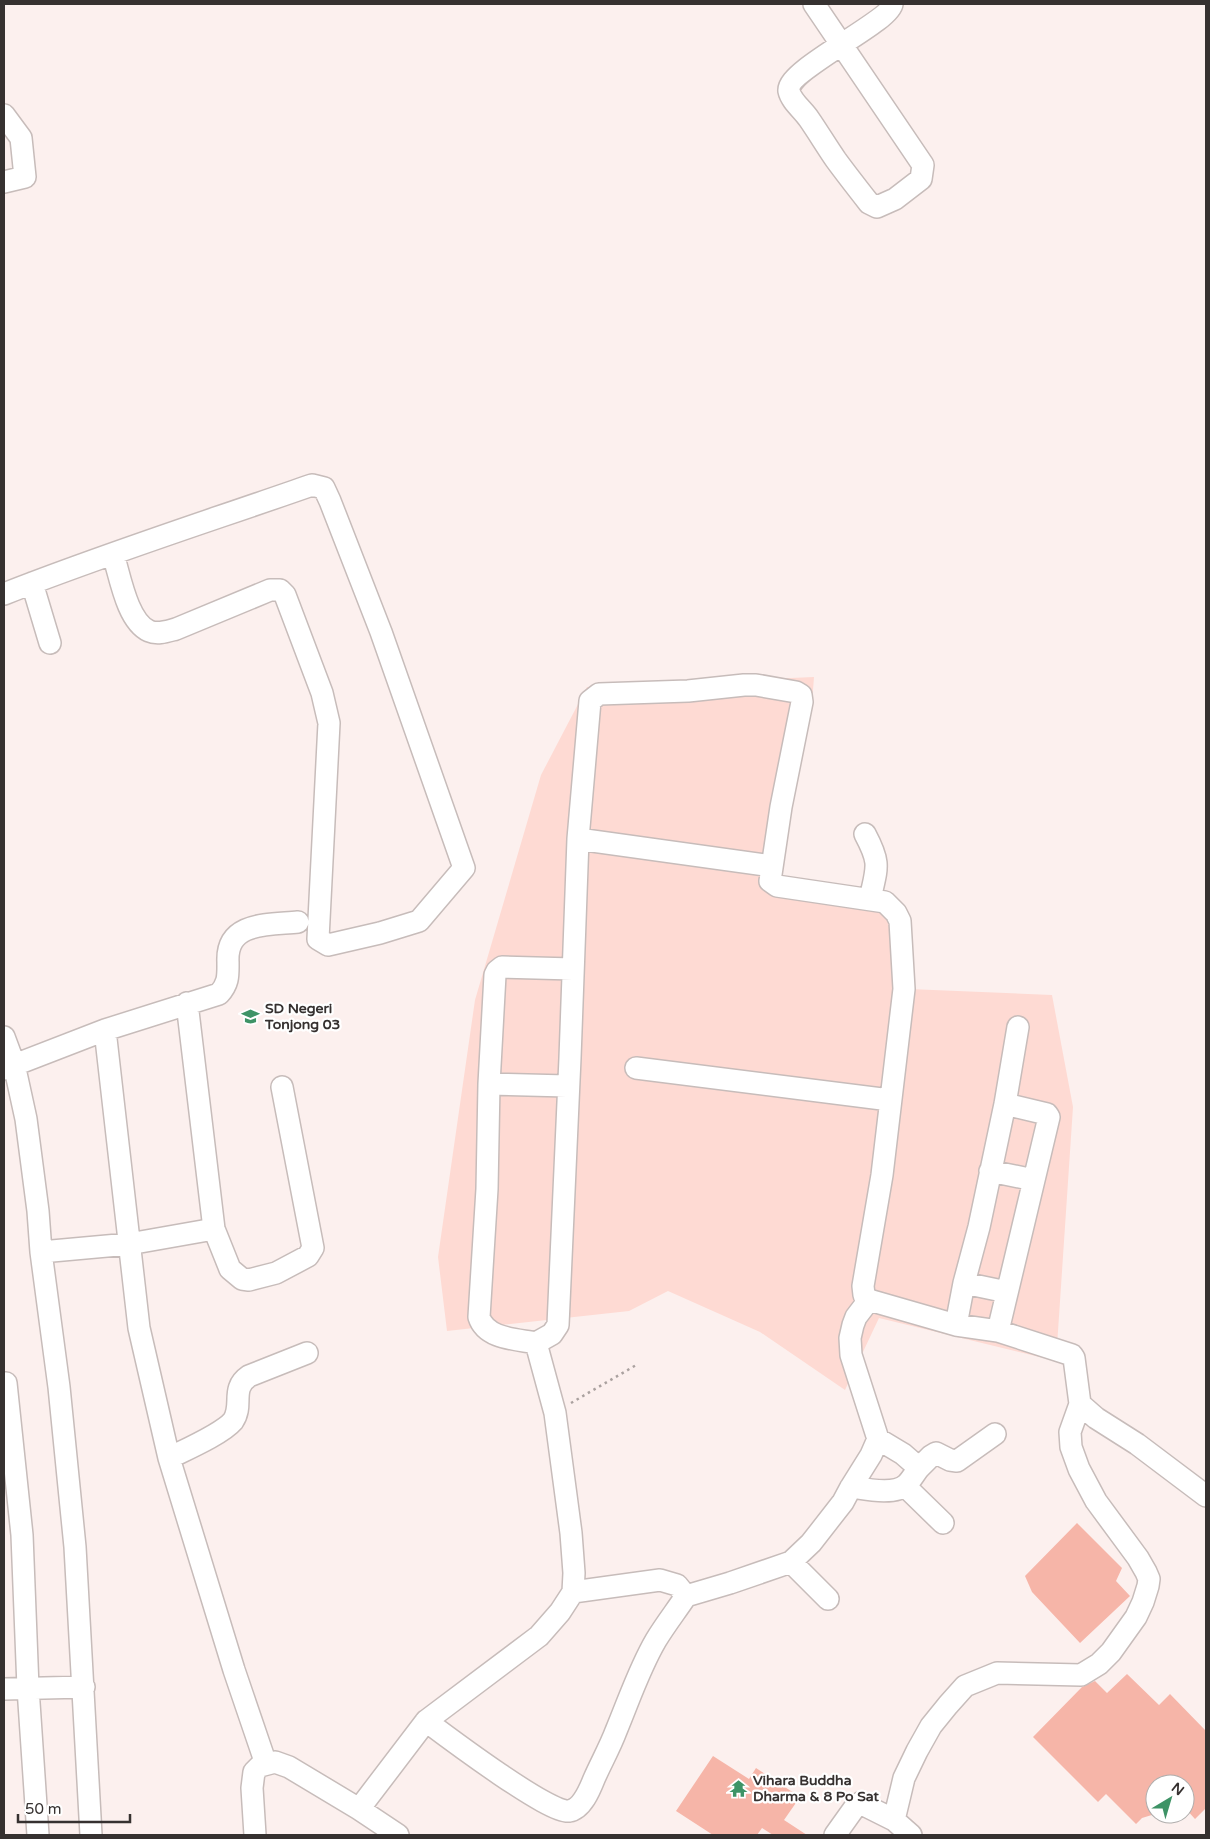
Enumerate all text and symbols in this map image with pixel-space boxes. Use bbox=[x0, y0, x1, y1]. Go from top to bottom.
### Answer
place label: SD Negeri Tonjong 03 bbox=[264, 1000, 341, 1033]
school or university icon: SD Negeri Tonjong 03 bbox=[241, 1006, 261, 1026]
place label: Vihara Buddha Dharma & 8 Po Sat bbox=[753, 1772, 880, 1805]
north arrow bbox=[1145, 1774, 1195, 1824]
temple icon: Vihara Buddha Dharma & 8 Po Sat bbox=[729, 1778, 749, 1798]
text: N bbox=[1168, 1779, 1187, 1799]
scale bar bbox=[18, 1792, 130, 1824]
text: 50 m bbox=[25, 1800, 62, 1818]

